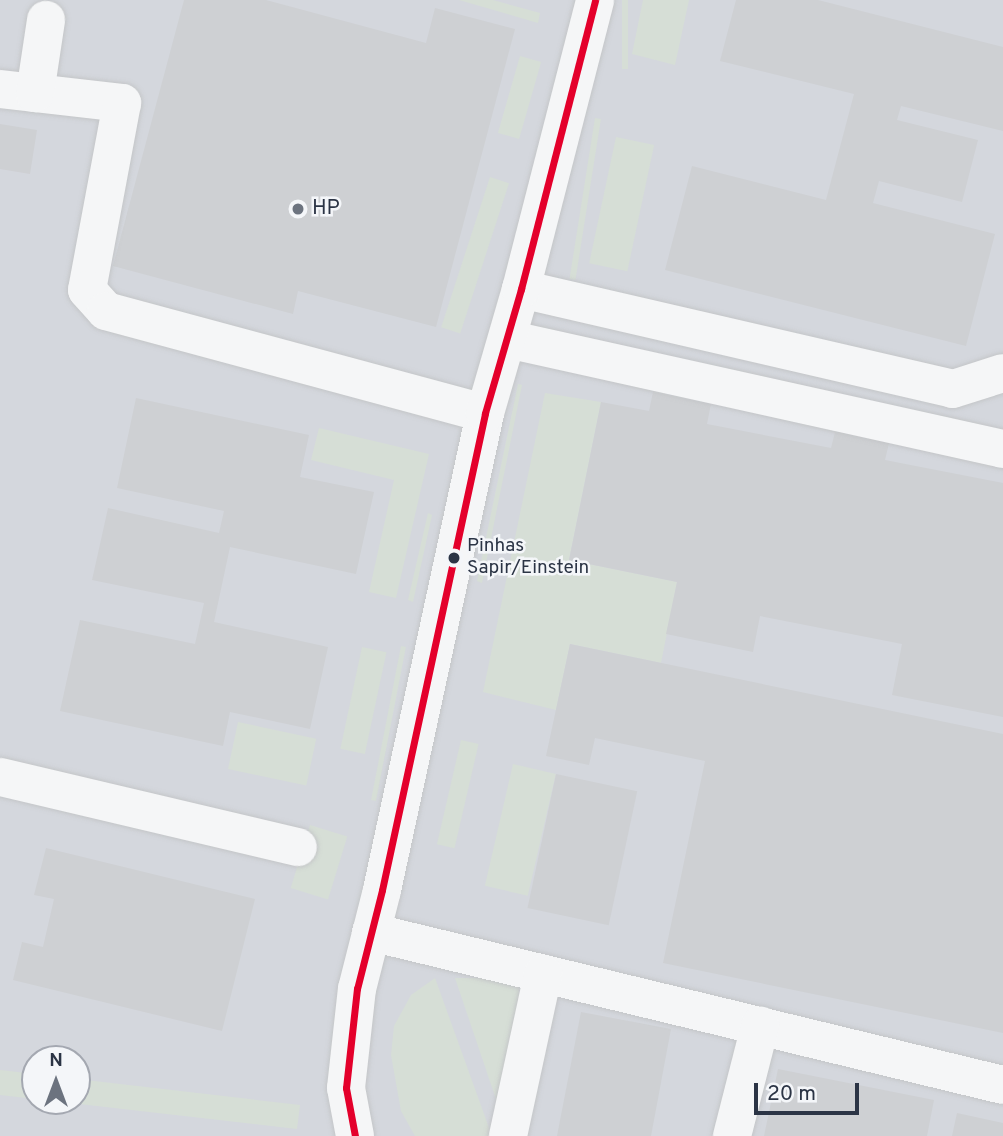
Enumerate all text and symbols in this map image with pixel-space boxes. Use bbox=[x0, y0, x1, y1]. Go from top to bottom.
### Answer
place label: HP bbox=[312, 196, 340, 222]
marker: HP bbox=[290, 201, 306, 217]
place label: Pinhas Sapir/Einstein bbox=[467, 536, 589, 580]
marker: Pinhas Sapir/Einstein bbox=[447, 551, 461, 565]
north arrow bbox=[21, 1045, 91, 1115]
text: N bbox=[49, 1049, 63, 1073]
scale bar bbox=[758, 1070, 863, 1114]
text: 20 m bbox=[767, 1081, 816, 1108]

